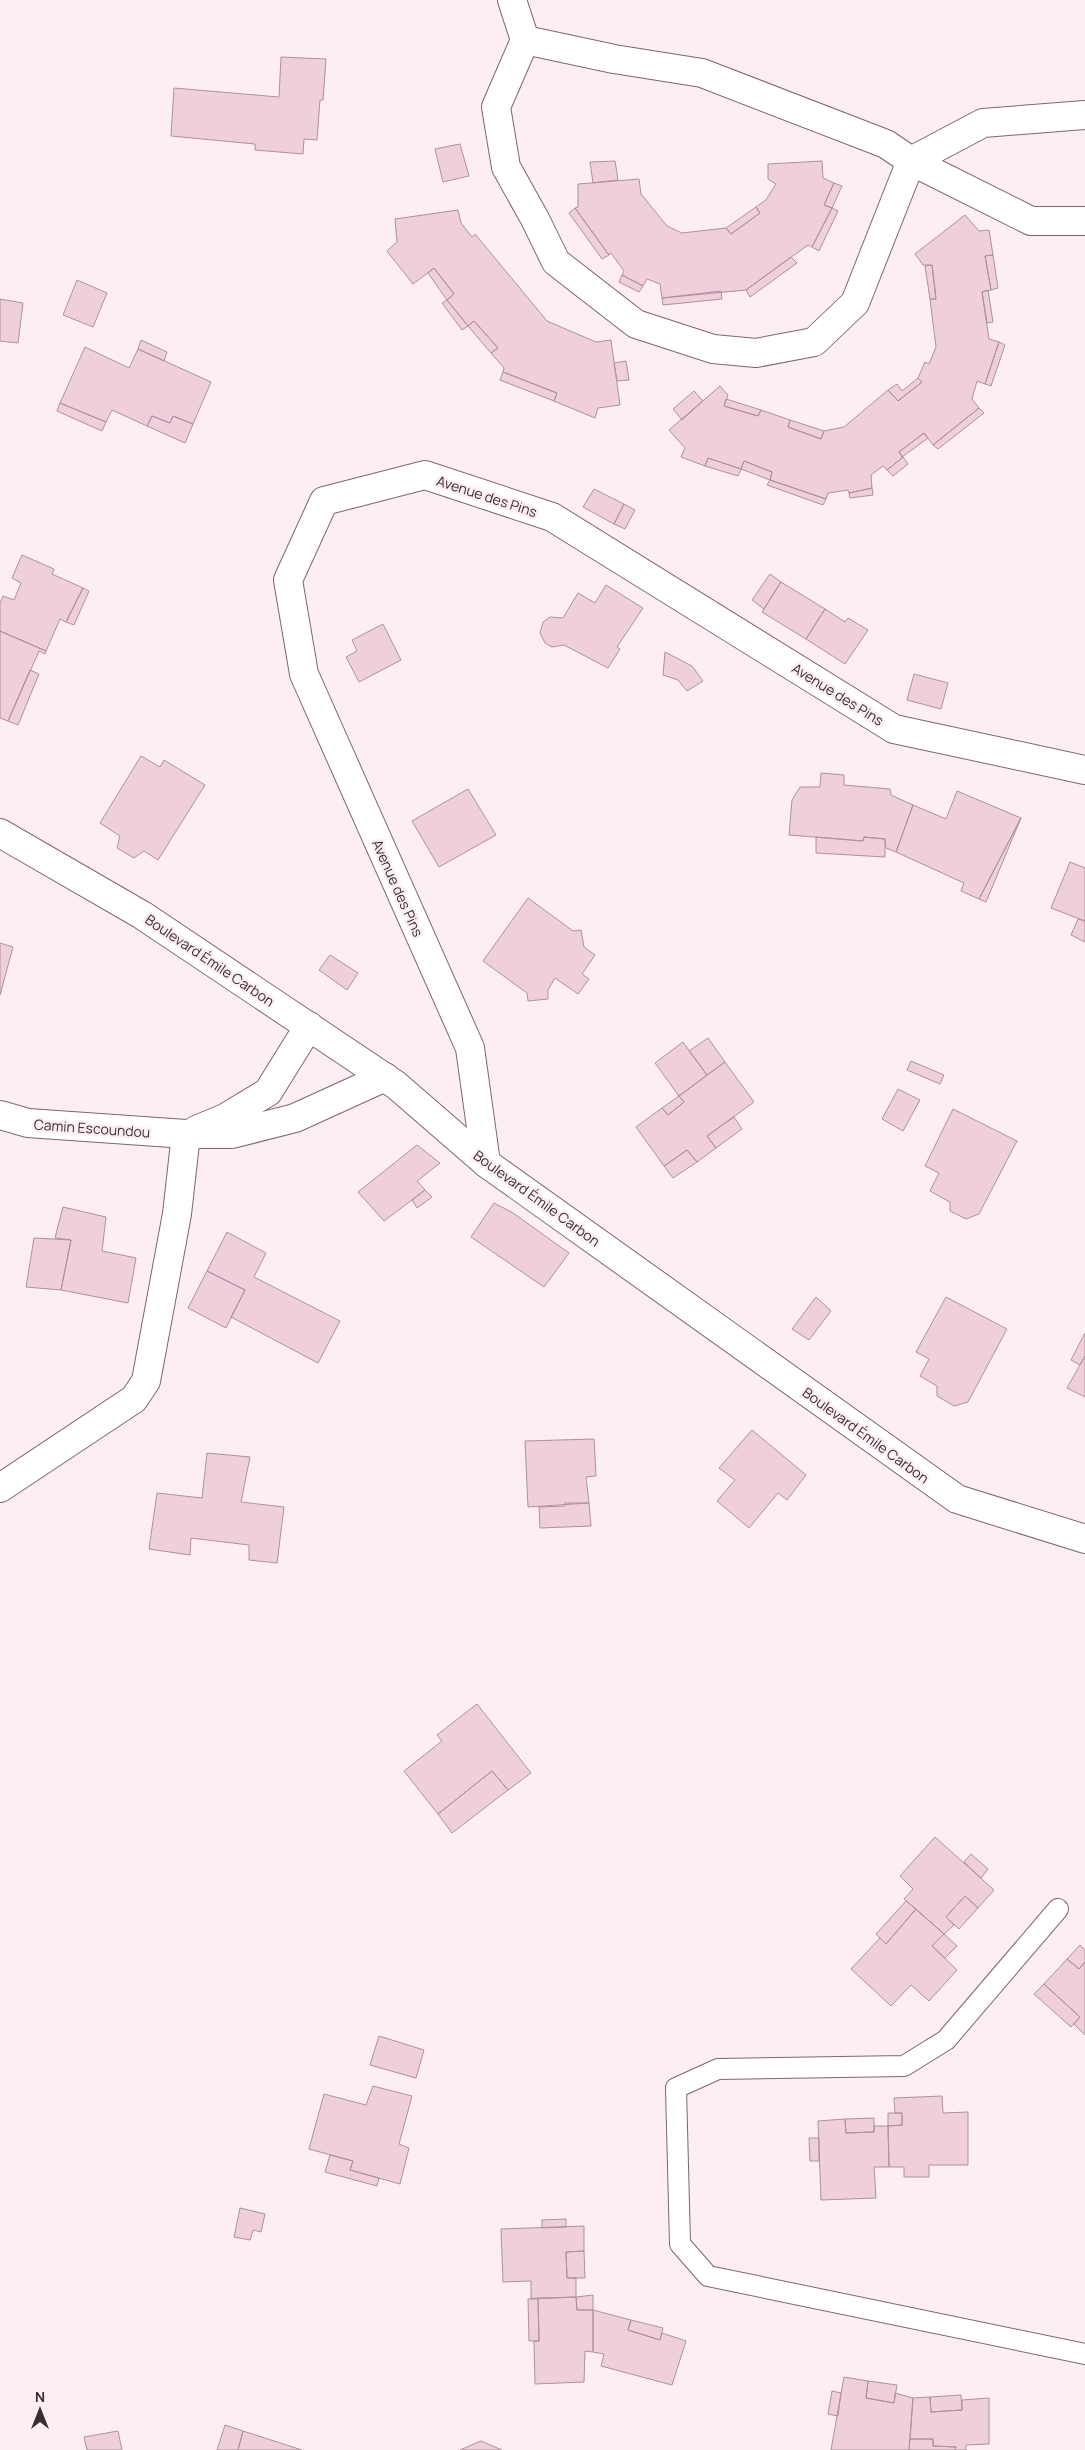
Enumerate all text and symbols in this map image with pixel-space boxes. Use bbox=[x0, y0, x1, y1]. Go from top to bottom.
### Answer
street label: Avenue des Pins bbox=[434, 471, 540, 521]
street label: Avenue des Pins bbox=[789, 658, 887, 730]
street label: Avenue des Pins bbox=[368, 836, 428, 940]
street label: Boulevard Émile Carbon bbox=[142, 910, 278, 1010]
street label: Camin Escoundou bbox=[33, 1114, 151, 1142]
street label: Boulevard Émile Carbon bbox=[470, 1146, 604, 1250]
street label: Boulevard Émile Carbon bbox=[799, 1383, 933, 1487]
north arrow bbox=[15, 2385, 65, 2435]
text: N bbox=[35, 2387, 45, 2406]

